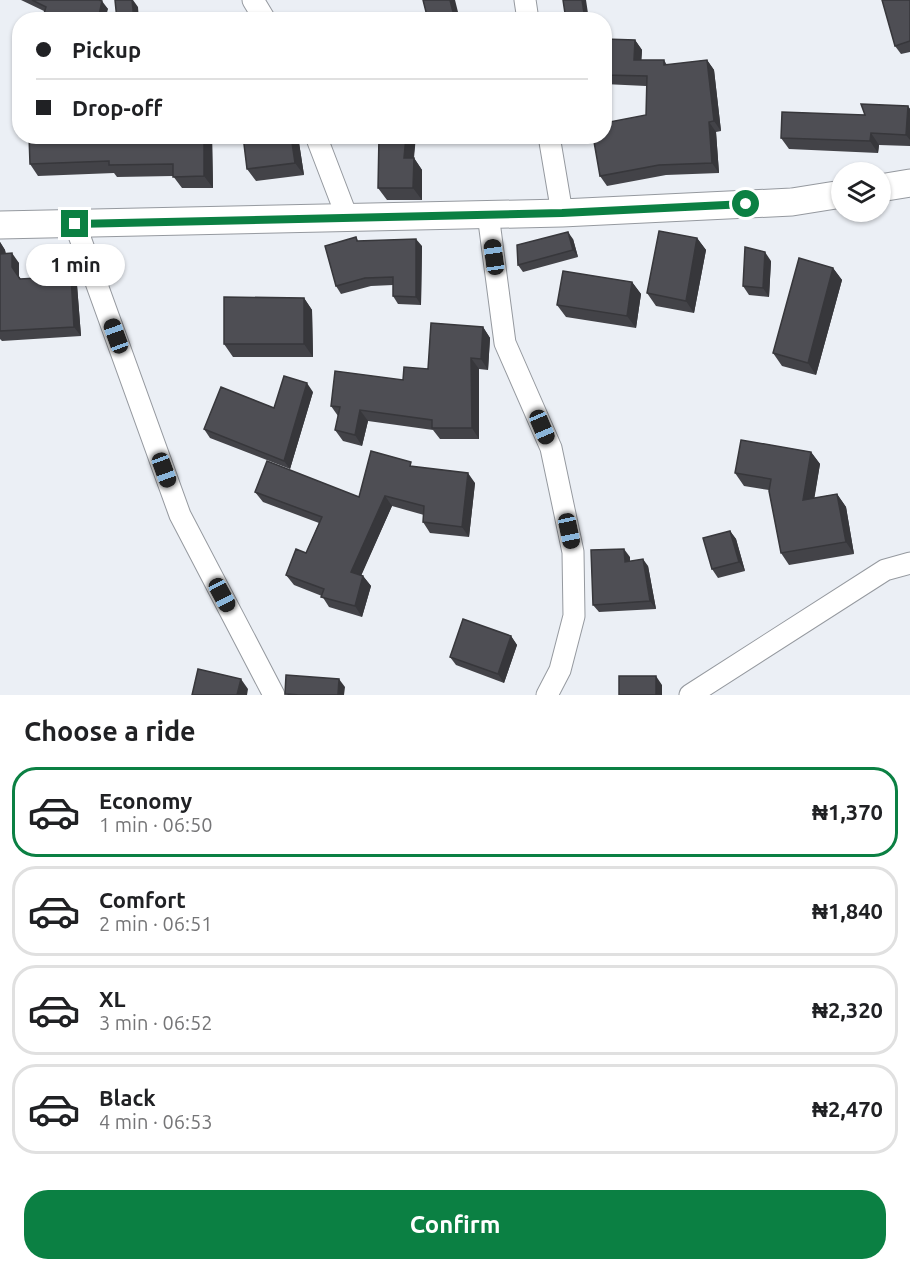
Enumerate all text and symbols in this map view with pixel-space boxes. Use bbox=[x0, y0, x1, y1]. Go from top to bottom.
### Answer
text: Pickup bbox=[72, 37, 141, 62]
text: Drop-off bbox=[72, 95, 162, 120]
map controls bbox=[831, 162, 891, 222]
button: layers bbox=[831, 162, 891, 222]
route start bbox=[732, 190, 759, 217]
route end bbox=[61, 210, 88, 237]
car bbox=[483, 238, 505, 276]
callout: 1 min bbox=[26, 245, 124, 287]
text: 1 min bbox=[50, 253, 101, 276]
car bbox=[101, 316, 131, 356]
car bbox=[527, 407, 557, 447]
car bbox=[149, 450, 179, 490]
car bbox=[556, 512, 582, 550]
car bbox=[206, 575, 238, 615]
text: Choose a ride bbox=[24, 716, 196, 746]
icon: car bbox=[27, 785, 81, 839]
text: Economy bbox=[99, 788, 192, 813]
text: ₦1,370 bbox=[812, 799, 883, 824]
text: 1 min · 06:50 bbox=[99, 813, 213, 836]
icon: car bbox=[27, 884, 81, 938]
text: Comfort bbox=[99, 887, 186, 912]
text: ₦1,840 bbox=[812, 898, 883, 923]
text: 2 min · 06:51 bbox=[99, 912, 213, 935]
icon: car bbox=[27, 983, 81, 1037]
text: XL bbox=[99, 986, 126, 1011]
text: ₦2,320 bbox=[812, 997, 883, 1022]
text: 3 min · 06:52 bbox=[99, 1011, 213, 1034]
icon: car bbox=[27, 1082, 81, 1136]
text: Black bbox=[99, 1085, 156, 1110]
text: ₦2,470 bbox=[812, 1096, 883, 1121]
text: 4 min · 06:53 bbox=[99, 1110, 213, 1133]
button: Confirm bbox=[24, 1190, 886, 1259]

